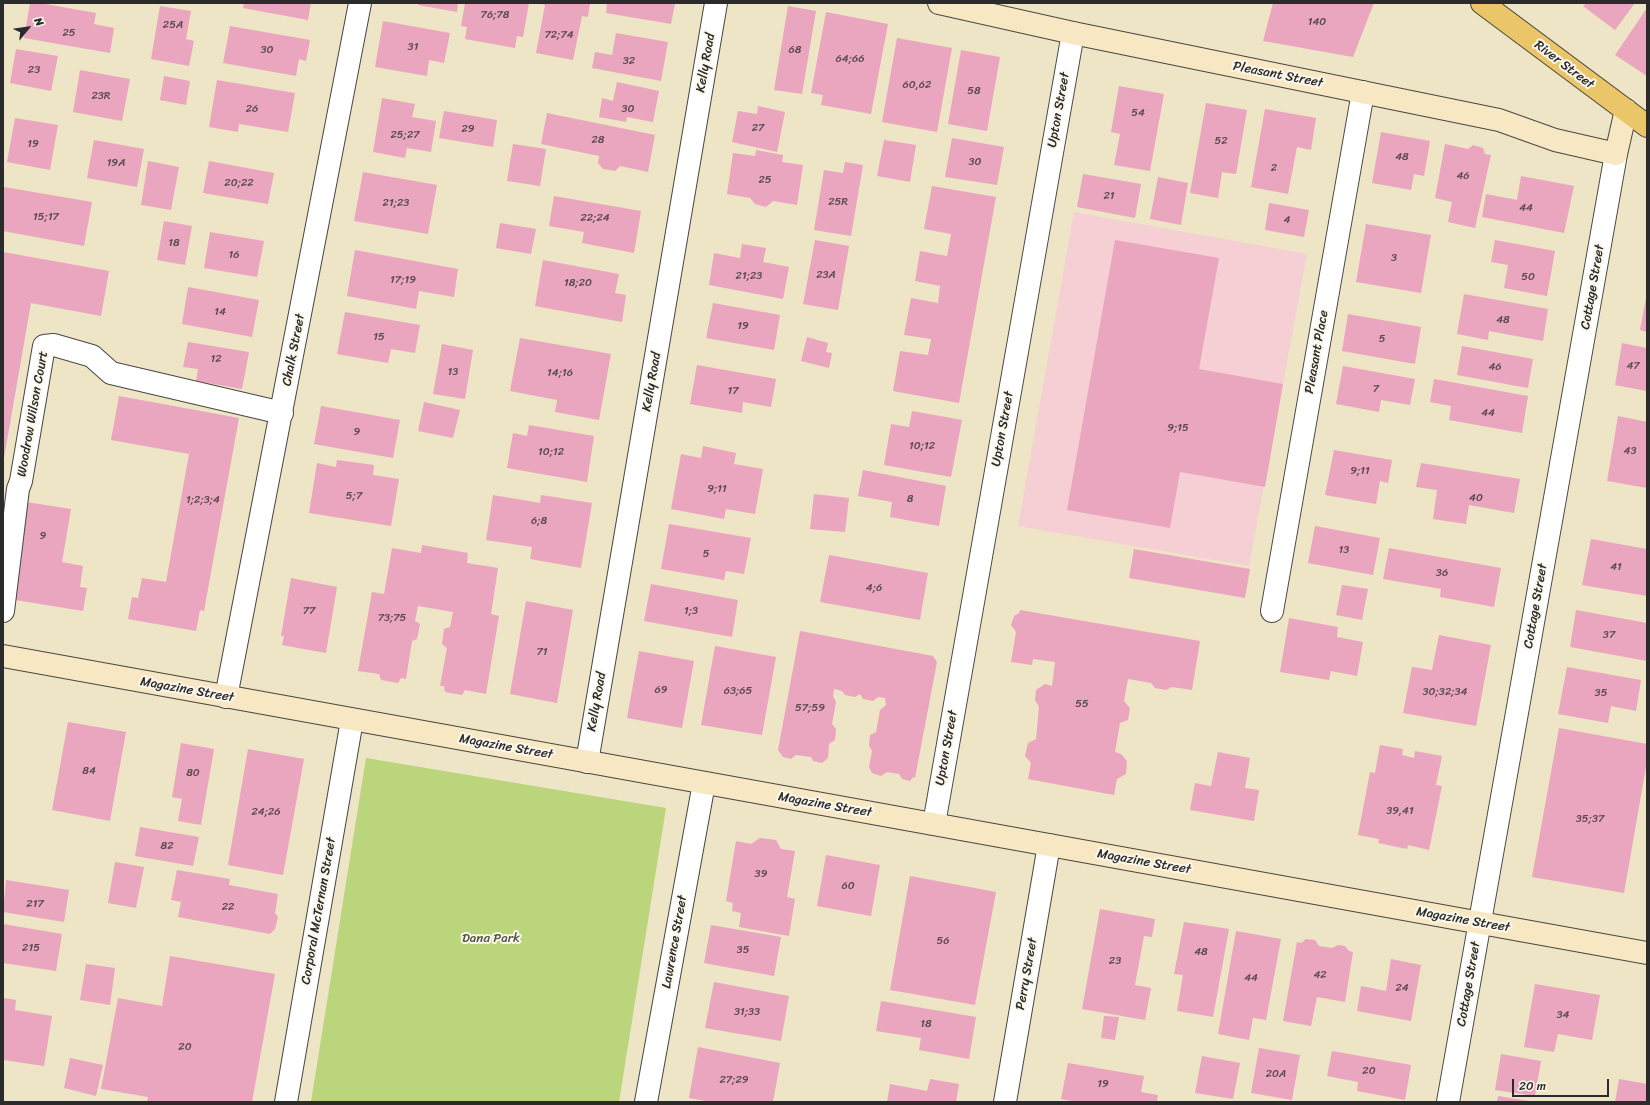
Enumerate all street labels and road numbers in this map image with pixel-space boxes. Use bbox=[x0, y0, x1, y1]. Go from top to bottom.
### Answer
street label: Kelly Road bbox=[693, 32, 719, 94]
street label: River Street bbox=[1531, 37, 1597, 93]
street label: Pleasant Street bbox=[1232, 59, 1324, 91]
street label: Upton Street bbox=[1045, 71, 1073, 149]
street label: Cottage Street bbox=[1578, 243, 1608, 331]
street label: Pleasant Place bbox=[1302, 309, 1332, 395]
street label: Chalk Street bbox=[279, 313, 309, 387]
street label: Woodrow Wilson Court bbox=[14, 350, 52, 478]
street label: Kelly Road bbox=[639, 351, 665, 413]
street label: Upton Street bbox=[989, 390, 1017, 468]
street label: Cottage Street bbox=[1521, 562, 1551, 650]
street label: Kelly Road bbox=[584, 671, 610, 733]
street label: Magazine Street bbox=[139, 674, 235, 706]
street label: Upton Street bbox=[933, 709, 961, 787]
street label: Magazine Street bbox=[458, 731, 554, 763]
street label: Magazine Street bbox=[777, 789, 873, 821]
street label: Corporal McTernan Street bbox=[298, 836, 340, 986]
street label: Magazine Street bbox=[1096, 846, 1192, 878]
street label: Lawrence Street bbox=[659, 894, 691, 990]
street label: Magazine Street bbox=[1415, 904, 1511, 936]
street label: Perry Street bbox=[1013, 937, 1041, 1011]
street label: Cottage Street bbox=[1454, 940, 1484, 1028]

